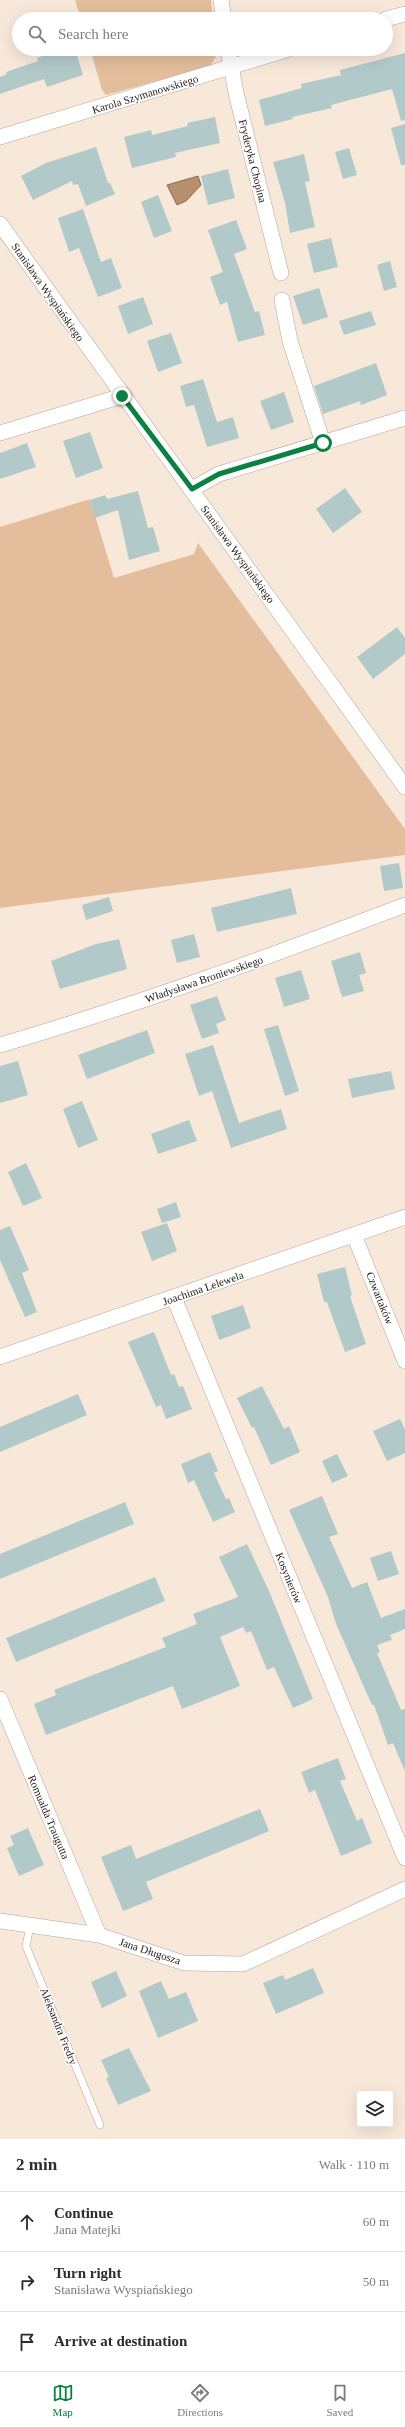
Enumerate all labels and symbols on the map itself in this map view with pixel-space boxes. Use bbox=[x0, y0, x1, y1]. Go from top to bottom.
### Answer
street label: Karola Szymanowskiego bbox=[91, 72, 200, 116]
street label: Fryderyka Chopina bbox=[237, 118, 269, 204]
street label: Stanisława Wyspiańskiego bbox=[9, 240, 87, 344]
route end bbox=[113, 387, 131, 405]
route start bbox=[314, 434, 332, 452]
street label: Stanisława Wyspiańskiego bbox=[199, 503, 278, 605]
street label: Władysława Broniewskiego bbox=[144, 953, 265, 1005]
street label: Joachima Lelewela bbox=[161, 1269, 245, 1307]
street label: Czwartaków bbox=[364, 1270, 396, 1326]
street label: Kosynierów bbox=[273, 1551, 305, 1605]
street label: Romualda Traugutta bbox=[26, 1773, 72, 1861]
street label: Jana Długosza bbox=[118, 1935, 182, 1967]
street label: Aleksandra Fredry bbox=[38, 1986, 80, 2067]

